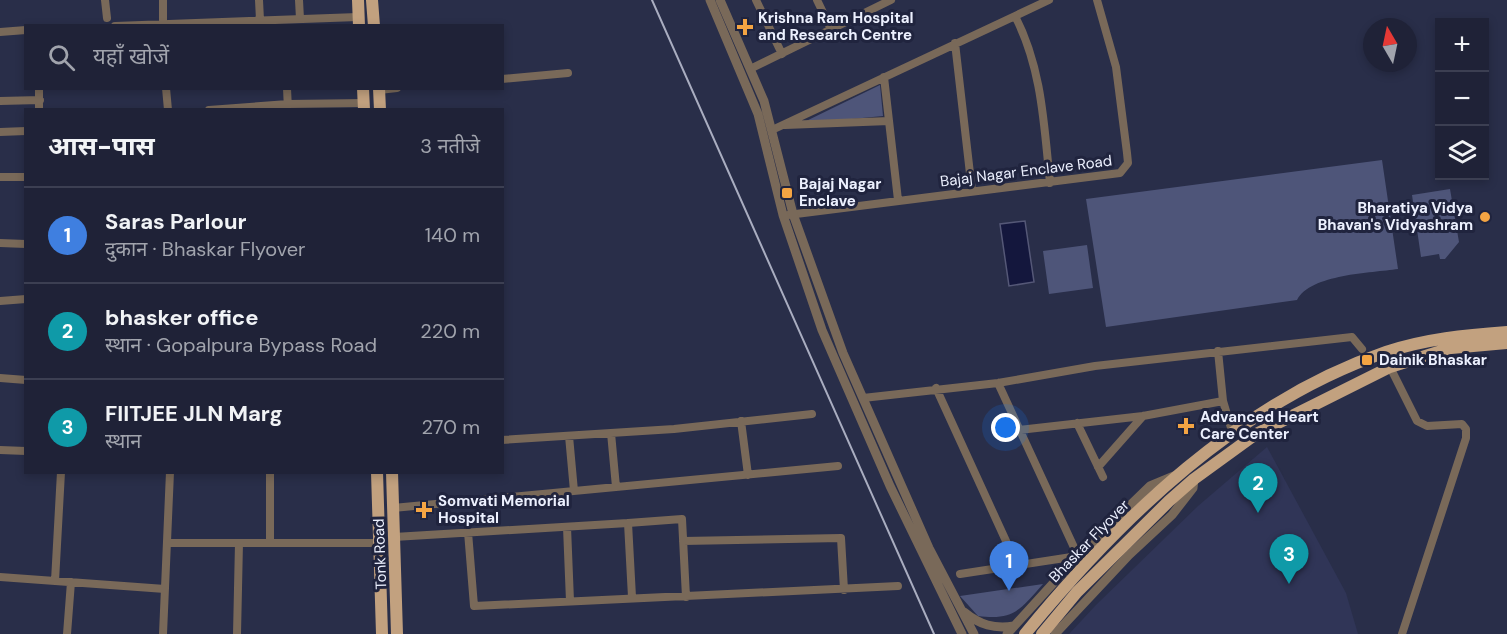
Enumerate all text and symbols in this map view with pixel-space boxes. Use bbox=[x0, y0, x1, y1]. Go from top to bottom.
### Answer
place label: Krishna Ram Hospital and Research Centre bbox=[758, 8, 914, 45]
marker: Krishna Ram Hospital and Research Centre bbox=[736, 18, 754, 36]
north arrow bbox=[1363, 18, 1417, 72]
map controls bbox=[1435, 18, 1489, 180]
button: + bbox=[1435, 18, 1489, 72]
search box bbox=[24, 24, 504, 90]
icon: search bbox=[45, 41, 78, 74]
text: यहाँ खोजें bbox=[93, 42, 169, 71]
button: − bbox=[1435, 72, 1489, 126]
button: layers bbox=[1435, 126, 1489, 180]
text: आस-पास bbox=[48, 129, 155, 163]
text: 3 नतीजे bbox=[420, 133, 480, 159]
street label: Bajaj Nagar Enclave Road bbox=[939, 151, 1113, 191]
place label: Bajaj Nagar Enclave bbox=[799, 174, 882, 211]
marker: Bajaj Nagar Enclave bbox=[780, 186, 794, 200]
place label: Bharatiya Vidya Bhavan's Vidyashram bbox=[1318, 198, 1473, 235]
text: Saras Parlour bbox=[105, 207, 246, 236]
marker: Bharatiya Vidya Bhavan's Vidyashram bbox=[1478, 210, 1492, 224]
text: 1 bbox=[64, 222, 71, 248]
text: 140 m bbox=[425, 222, 480, 248]
text: दुकान · Bhaskar Flyover bbox=[105, 236, 305, 262]
text: bhasker office bbox=[105, 303, 258, 332]
text: 2 bbox=[62, 318, 73, 344]
text: 220 m bbox=[420, 318, 480, 344]
text: स्थान · Gopalpura Bypass Road bbox=[105, 332, 377, 358]
place label: Dainik Bhaskar bbox=[1379, 350, 1487, 370]
marker: Dainik Bhaskar bbox=[1360, 353, 1374, 367]
text: FIITJEE JLN Marg bbox=[105, 399, 283, 428]
place label: Advanced Heart Care Center bbox=[1200, 407, 1319, 444]
your location bbox=[991, 413, 1020, 442]
text: 3 bbox=[61, 414, 74, 440]
text: 270 m bbox=[422, 414, 480, 440]
marker: Advanced Heart Care Center bbox=[1177, 417, 1195, 435]
text: स्थान bbox=[105, 428, 141, 454]
pin: 2 bbox=[1238, 464, 1278, 513]
place label: Somvati Memorial Hospital bbox=[438, 491, 570, 528]
street label: Bhaskar Flyover bbox=[1044, 495, 1134, 587]
marker: Somvati Memorial Hospital bbox=[415, 501, 433, 519]
street label: Tonk Road bbox=[369, 518, 391, 590]
pin: 3 bbox=[1270, 534, 1308, 584]
pin: 1 bbox=[990, 542, 1028, 591]

